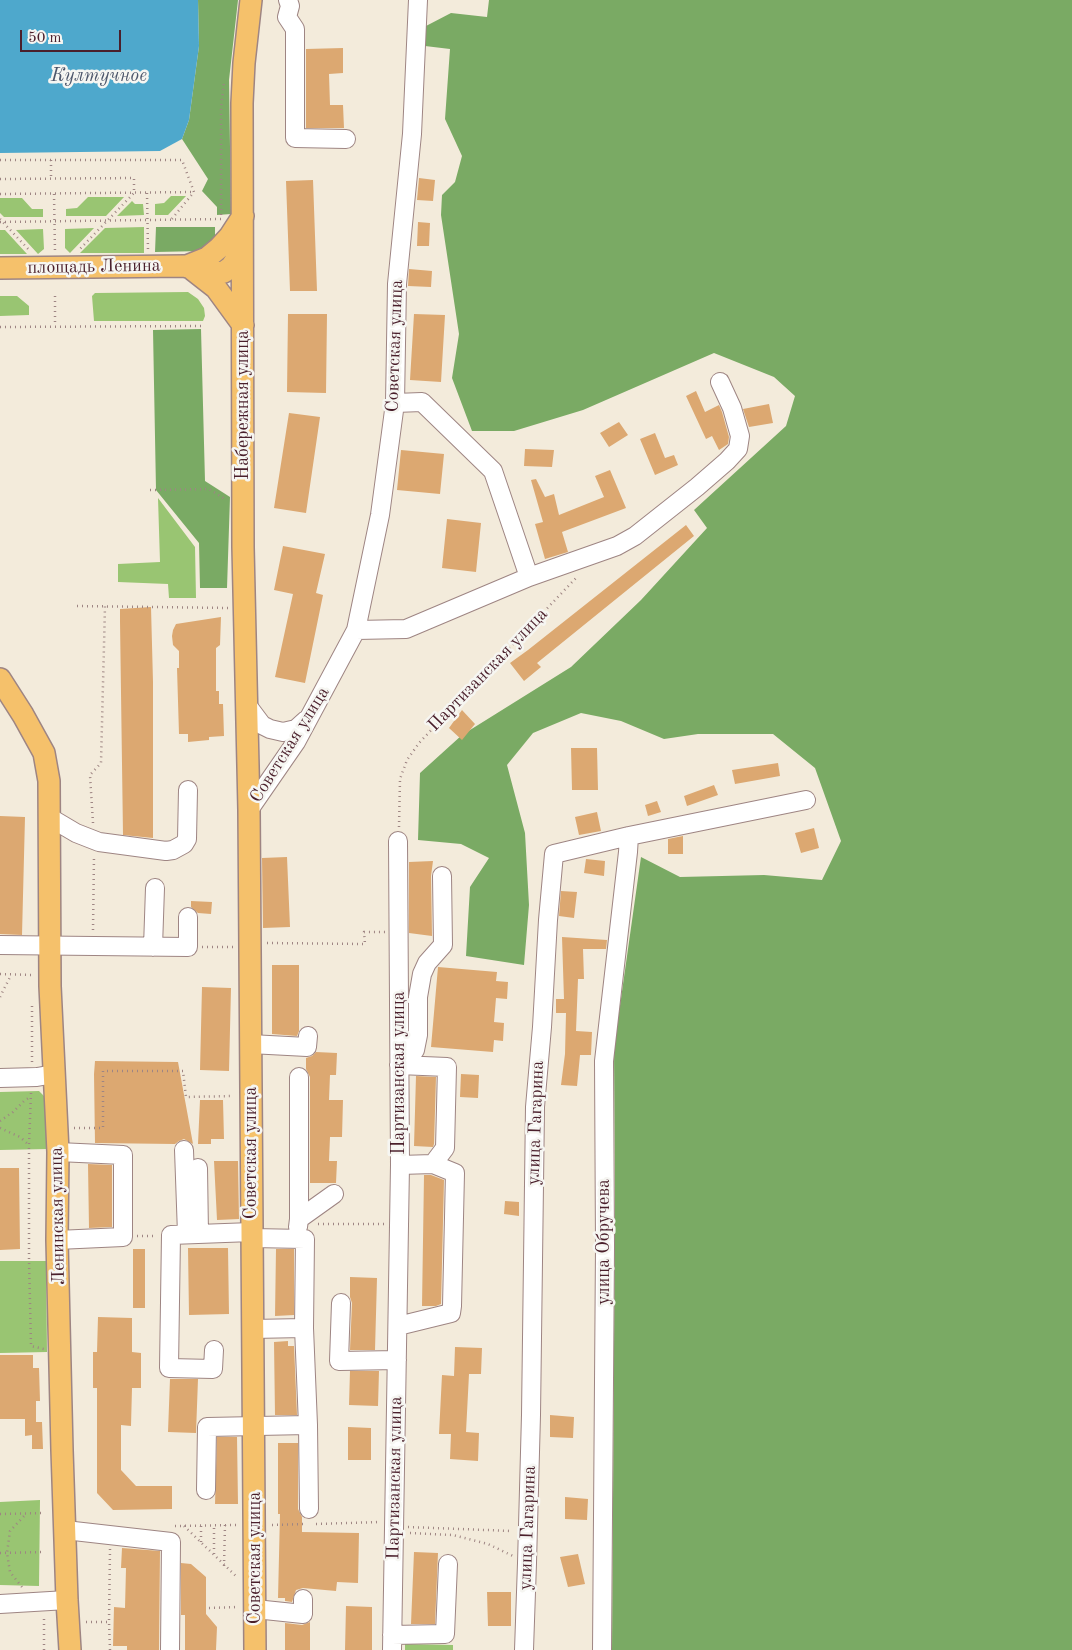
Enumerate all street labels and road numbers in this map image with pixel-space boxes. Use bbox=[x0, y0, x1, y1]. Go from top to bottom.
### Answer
street label: площадь Ленина bbox=[27, 255, 161, 279]
street label: Советская улица bbox=[382, 279, 408, 413]
street label: Набережная улица bbox=[232, 330, 254, 480]
street label: Партизанская улица bbox=[423, 604, 553, 736]
street label: Советская улица bbox=[246, 683, 334, 807]
street label: Партизанская улица bbox=[388, 991, 410, 1155]
street label: улица Гагарина bbox=[523, 1060, 549, 1186]
street label: Советская улица bbox=[240, 1087, 262, 1219]
street label: Ленинская улица bbox=[46, 1147, 70, 1285]
street label: улица Обручева bbox=[593, 1179, 615, 1305]
street label: Партизанская улица bbox=[383, 1396, 407, 1560]
street label: улица Гагарина bbox=[515, 1465, 541, 1591]
street label: Советская улица bbox=[244, 1492, 266, 1624]

